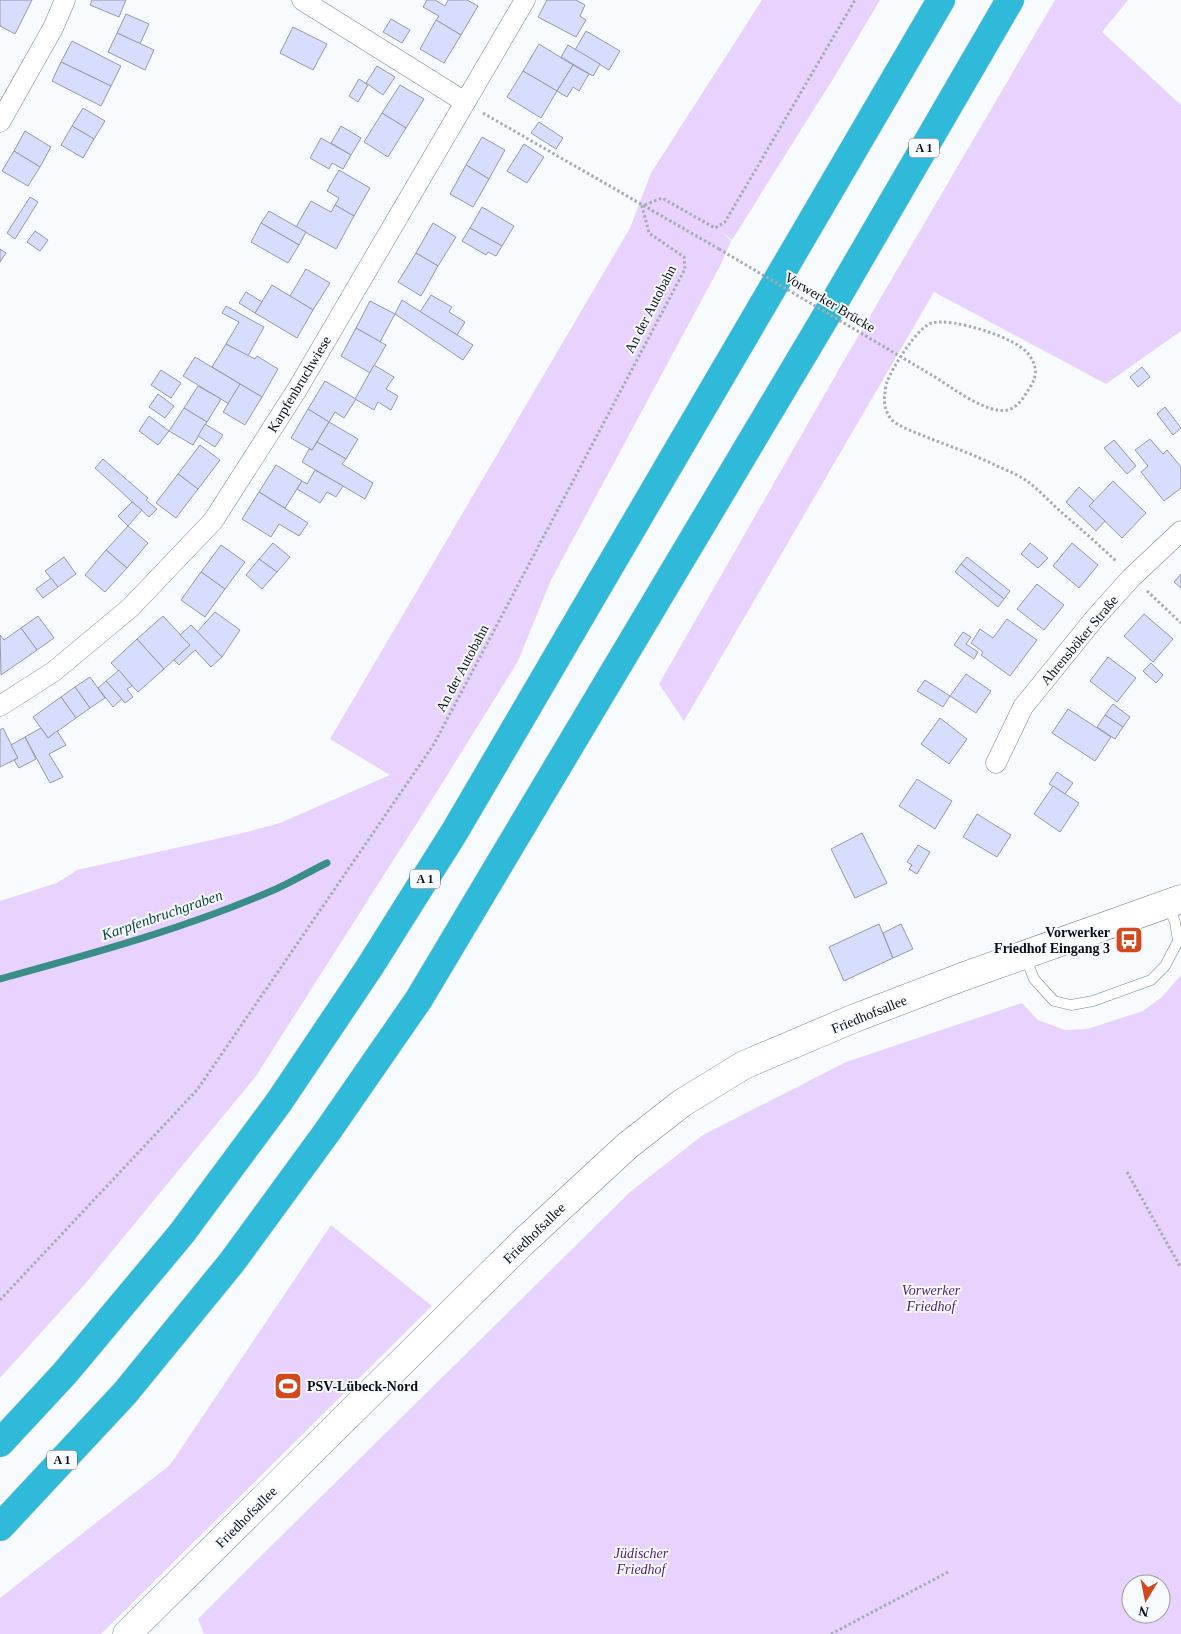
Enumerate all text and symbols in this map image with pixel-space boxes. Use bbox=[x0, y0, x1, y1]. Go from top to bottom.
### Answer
road number: A 1 bbox=[909, 138, 939, 158]
street label: An der Autobahn bbox=[622, 263, 679, 356]
street label: Vorwerker Brücke bbox=[782, 270, 878, 335]
street label: Karpfenbruchwiese bbox=[265, 333, 334, 435]
street label: Ahrensböker Straße bbox=[1038, 593, 1121, 688]
street label: An der Autobahn bbox=[433, 622, 492, 714]
road number: A 1 bbox=[410, 870, 440, 889]
water label: Karpfenbruchgraben bbox=[99, 887, 224, 944]
place label: Vorwerker Friedhof Eingang 3 bbox=[994, 925, 1110, 956]
bus stop icon: Vorwerker Friedhof Eingang 3 bbox=[1114, 925, 1144, 955]
street label: Friedhofsallee bbox=[829, 993, 909, 1036]
street label: Friedhofsallee bbox=[500, 1200, 568, 1267]
park label: Vorwerker Friedhof bbox=[902, 1283, 961, 1314]
sports icon: PSV-Lübeck-Nord bbox=[273, 1371, 303, 1401]
place label: PSV-Lübeck-Nord bbox=[307, 1379, 418, 1394]
road number: A 1 bbox=[47, 1450, 77, 1470]
street label: Friedhofsallee bbox=[213, 1484, 280, 1551]
park label: Jüdischer Friedhof bbox=[614, 1546, 669, 1577]
north arrow bbox=[1121, 1574, 1171, 1624]
text: N bbox=[1138, 1603, 1150, 1620]

